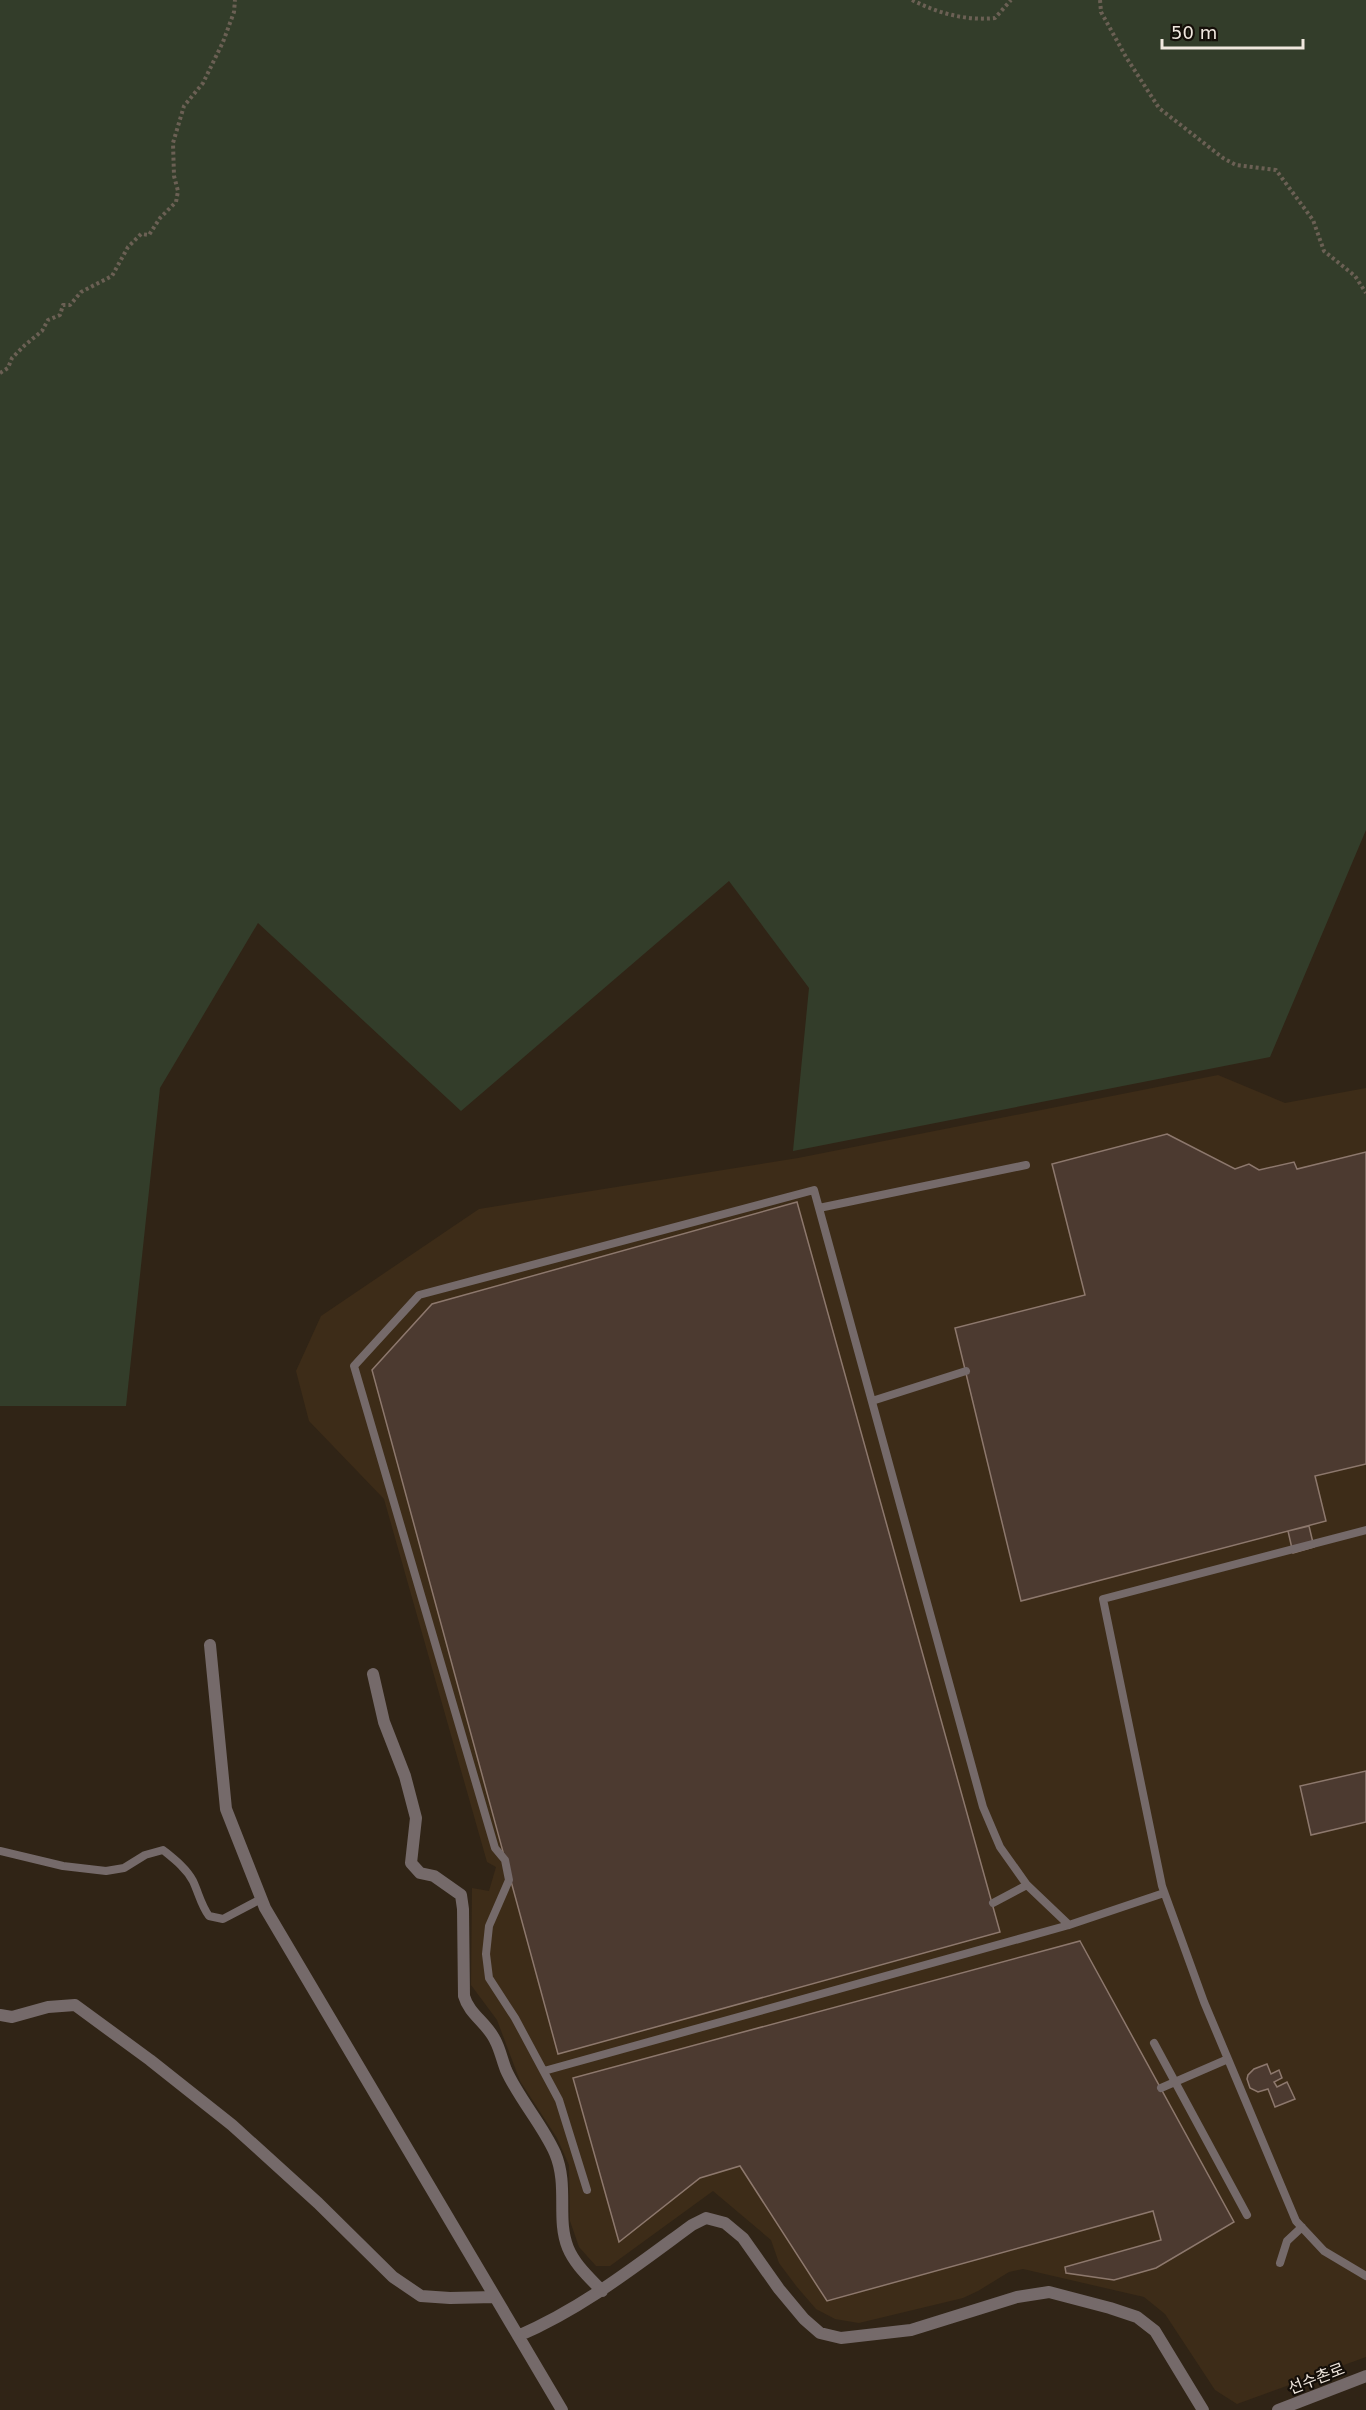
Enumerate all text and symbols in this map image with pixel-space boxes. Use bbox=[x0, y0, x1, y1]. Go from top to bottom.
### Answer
scale bar bbox=[1162, 12, 1303, 50]
text: 50 m bbox=[1171, 22, 1217, 43]
street label: 선수촌로 bbox=[1285, 2359, 1347, 2398]

